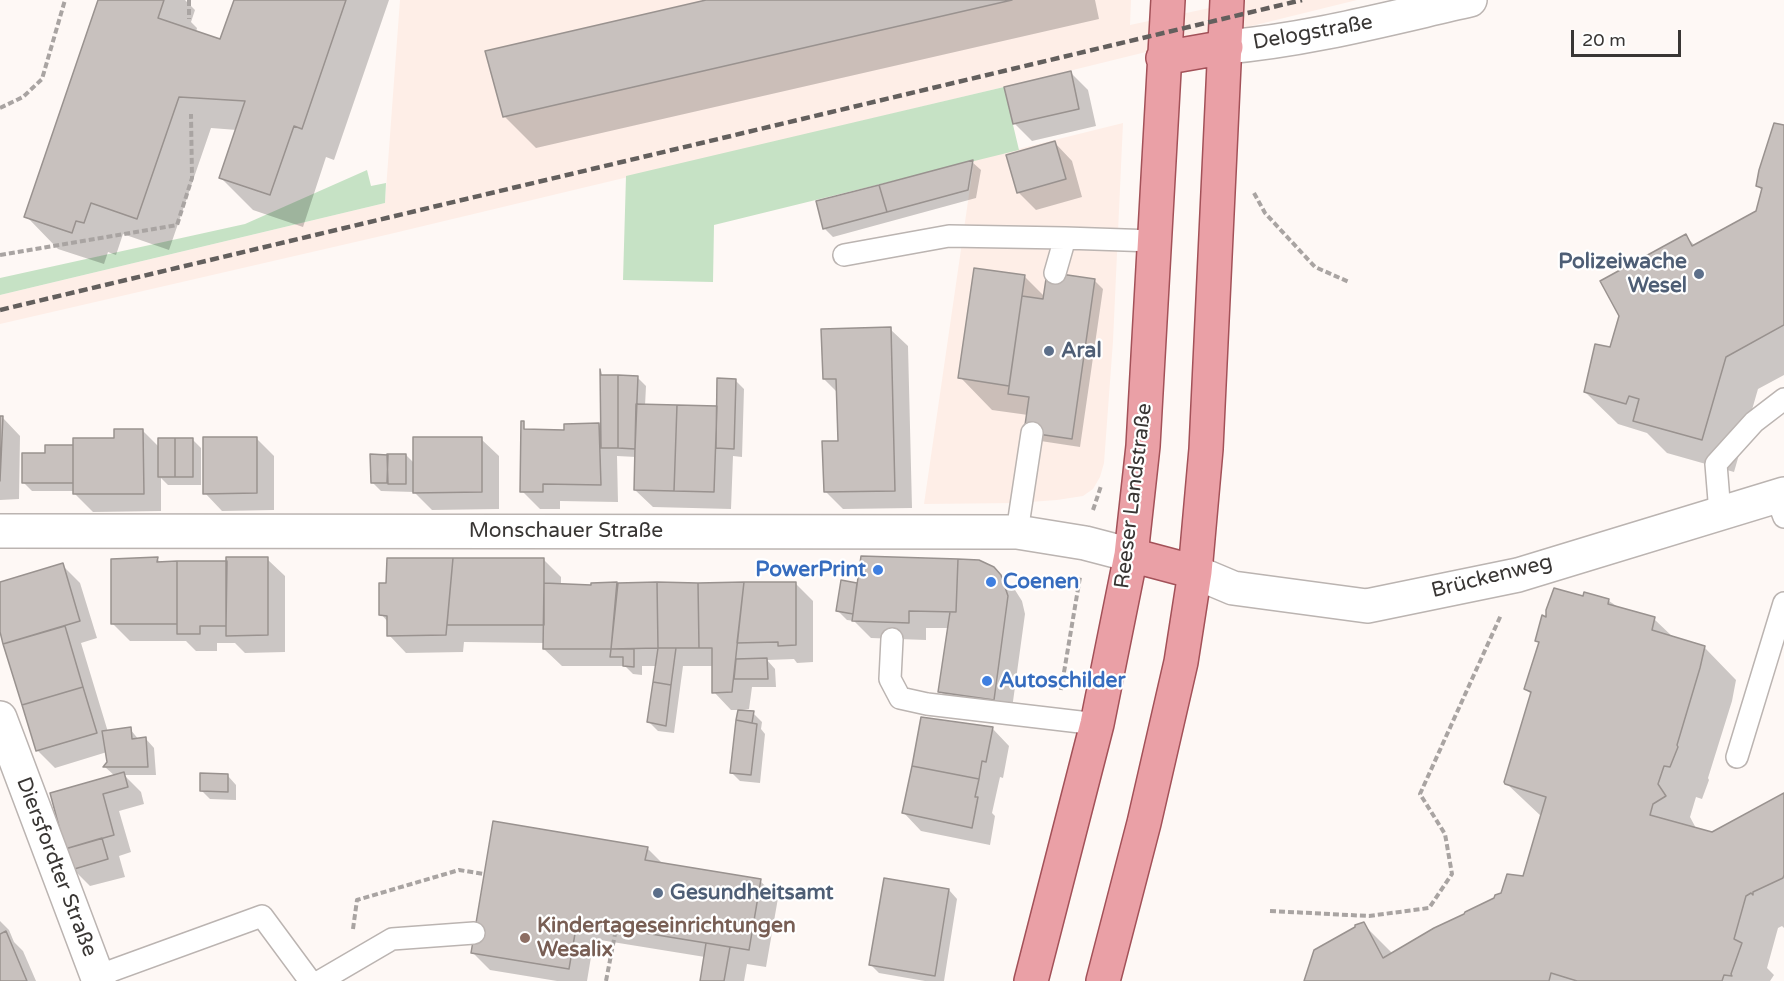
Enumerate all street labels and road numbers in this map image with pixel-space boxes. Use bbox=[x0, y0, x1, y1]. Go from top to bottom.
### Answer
street label: Delogstraße bbox=[1251, 10, 1375, 56]
street label: Reeser Landstraße bbox=[1110, 402, 1158, 590]
street label: Monschauer Straße bbox=[469, 518, 663, 544]
street label: Brückenweg bbox=[1429, 550, 1555, 604]
street label: Diersfordter Straße bbox=[10, 774, 102, 960]

